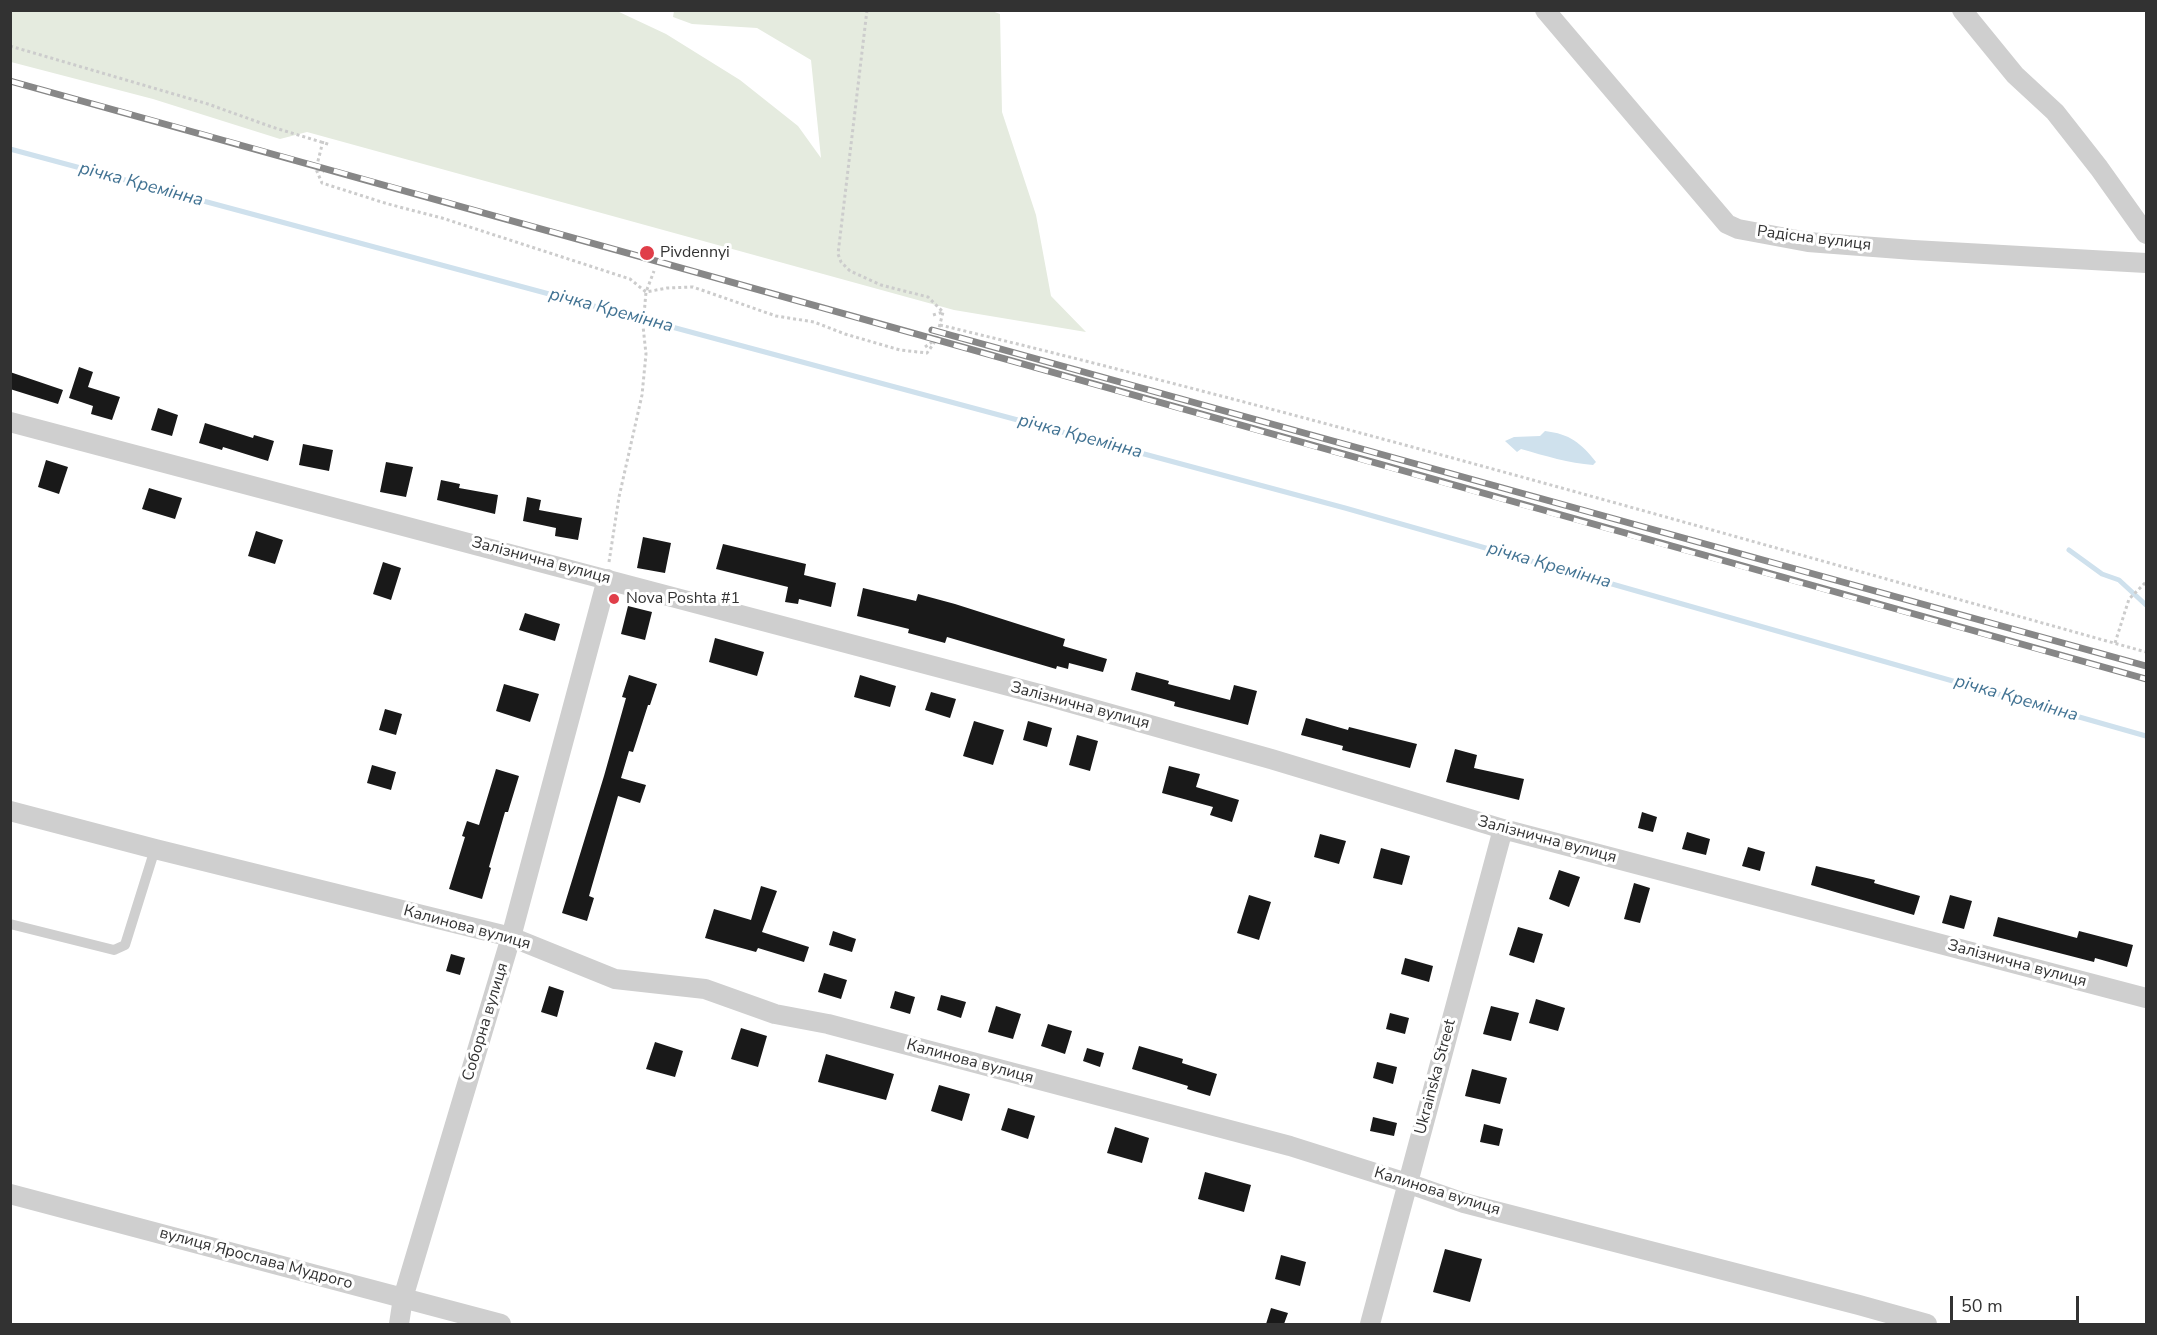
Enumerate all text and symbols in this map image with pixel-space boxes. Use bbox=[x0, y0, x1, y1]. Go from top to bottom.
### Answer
water label: річка Кремінна bbox=[76, 158, 206, 212]
street label: Радісна вулиця bbox=[1756, 222, 1872, 256]
place label: Pivdennyi bbox=[660, 243, 730, 263]
marker: Pivdennyi bbox=[638, 244, 656, 262]
water label: річка Кремінна bbox=[546, 284, 676, 338]
water label: річка Кремінна bbox=[1015, 410, 1145, 464]
street label: Залізнична вулиця bbox=[469, 533, 613, 589]
water label: річка Кремінна bbox=[1485, 538, 1613, 594]
place label: Nova Poshta #1 bbox=[626, 589, 740, 609]
marker: Nova Poshta #1 bbox=[607, 592, 621, 606]
water label: річка Кремінна bbox=[1952, 671, 2080, 727]
street label: Залізнична вулиця bbox=[1008, 678, 1152, 734]
street label: Залізнична вулиця bbox=[1475, 812, 1619, 868]
street label: Калинова вулиця bbox=[401, 902, 533, 954]
street label: Залізнична вулиця bbox=[1945, 936, 2089, 992]
street label: Соборна вулиця bbox=[459, 960, 513, 1084]
street label: Ukrainska Street bbox=[1411, 1017, 1461, 1137]
street label: Калинова вулиця bbox=[904, 1036, 1036, 1088]
street label: Калинова вулиця bbox=[1372, 1164, 1502, 1220]
street label: вулиця Ярослава Мудрого bbox=[157, 1224, 355, 1294]
scale bar bbox=[1953, 1284, 2082, 1322]
text: 50 m bbox=[1961, 1294, 2003, 1318]

